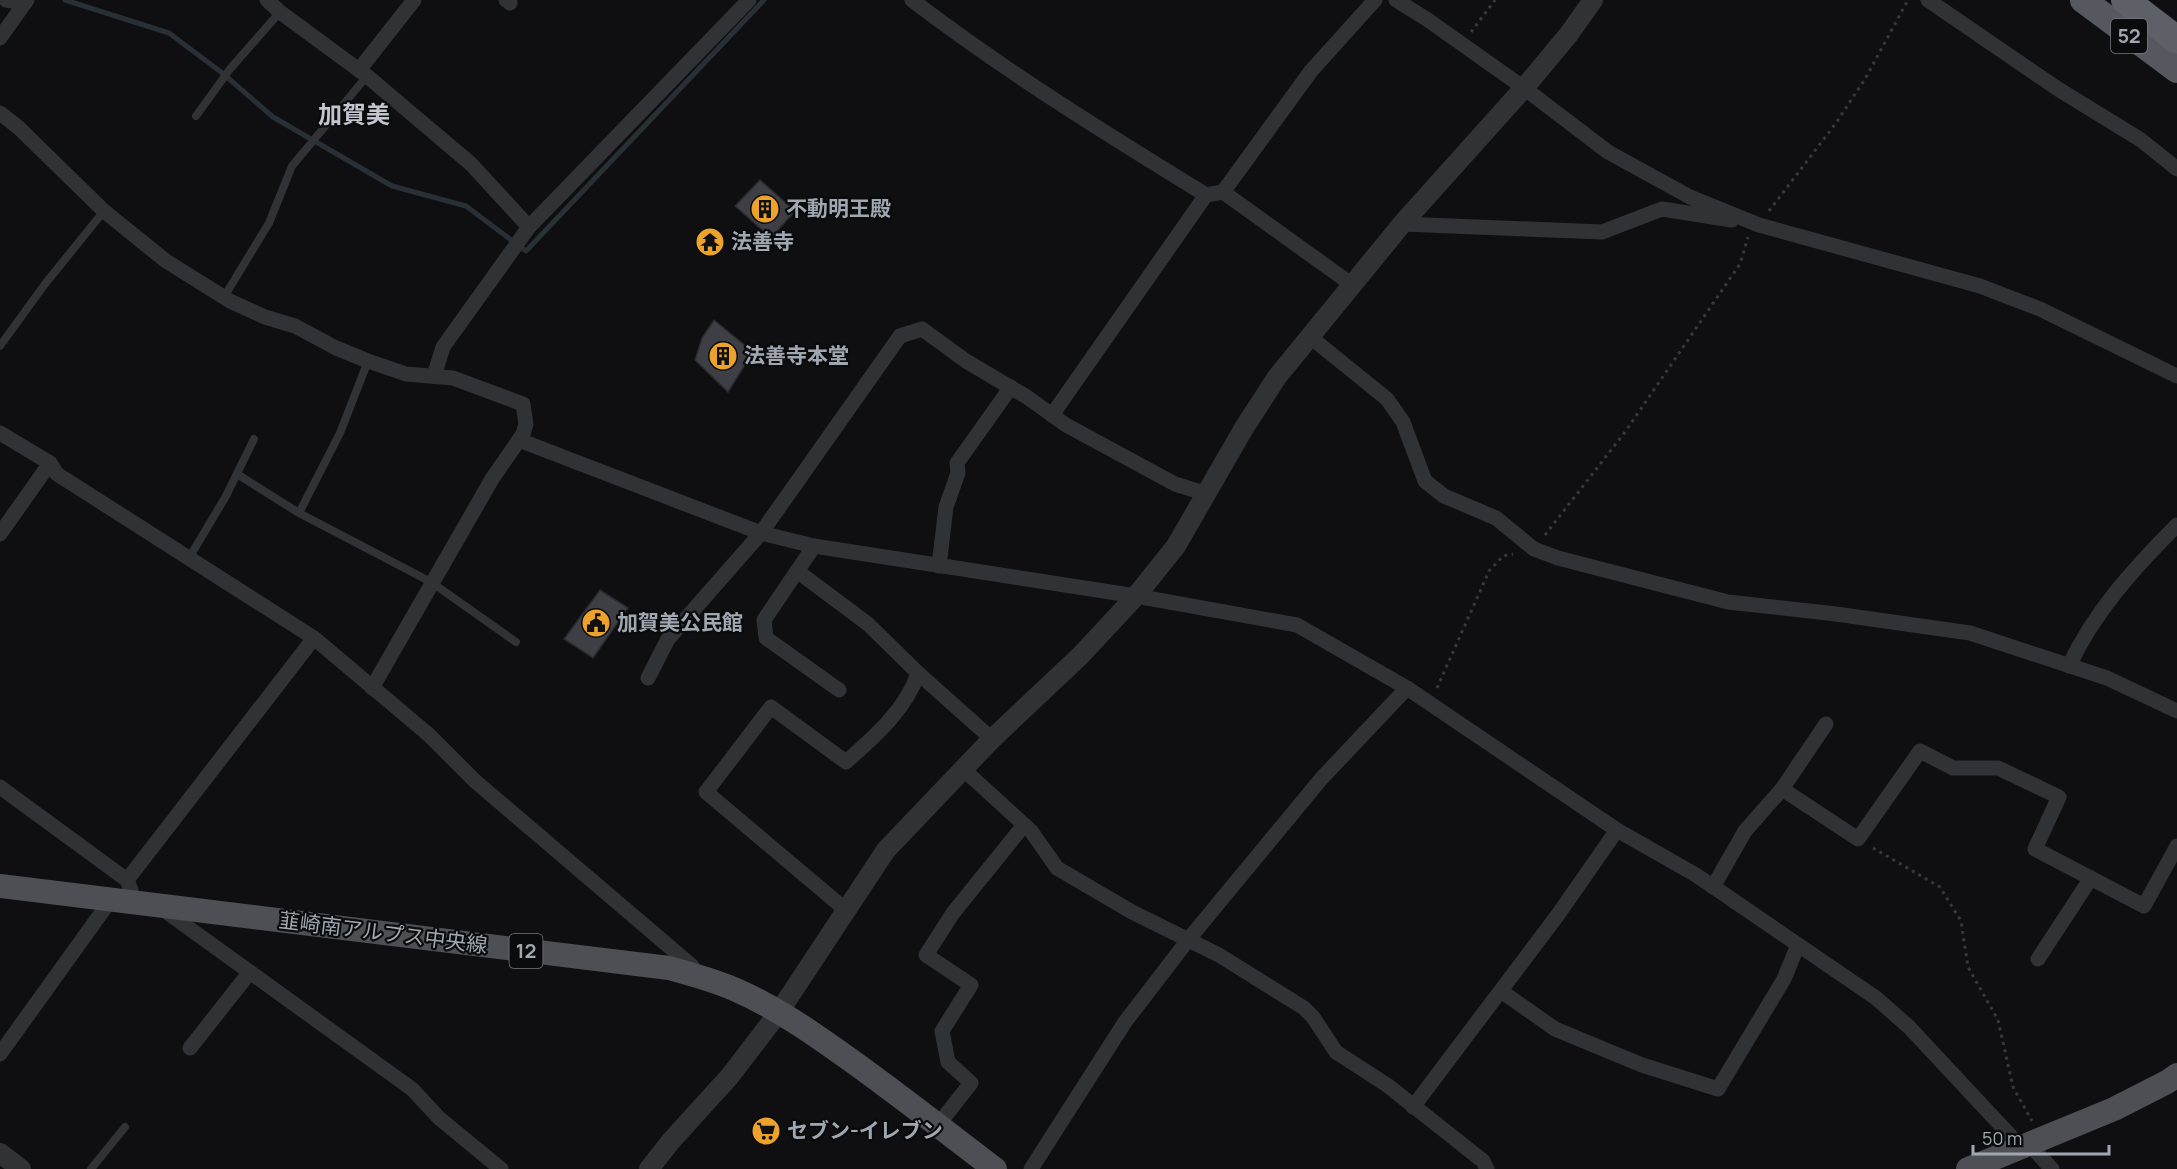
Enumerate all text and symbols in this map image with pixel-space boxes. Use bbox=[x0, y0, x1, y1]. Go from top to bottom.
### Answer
road number: 52 bbox=[2111, 19, 2147, 53]
district label: 加賀美 bbox=[318, 97, 390, 130]
building icon: 不動明王殿 bbox=[749, 193, 781, 225]
place label: 不動明王殿 bbox=[786, 194, 891, 222]
temple icon: 法善寺 bbox=[694, 226, 726, 258]
place label: 法善寺 bbox=[731, 227, 794, 255]
building icon: 法善寺本堂 bbox=[707, 340, 739, 372]
place label: 法善寺本堂 bbox=[744, 341, 849, 369]
public building icon: 加賀美公民館 bbox=[580, 607, 612, 639]
place label: 加賀美公民館 bbox=[617, 608, 743, 636]
street label: 韮崎南アルプス中央線 bbox=[277, 905, 489, 959]
road number: 12 bbox=[510, 934, 542, 968]
supermarket icon: セブン-イレブン bbox=[750, 1115, 782, 1147]
place label: セブン-イレブン bbox=[787, 1116, 943, 1144]
scale bar bbox=[1973, 1118, 2110, 1156]
text: 50 m bbox=[1982, 1126, 2022, 1150]

